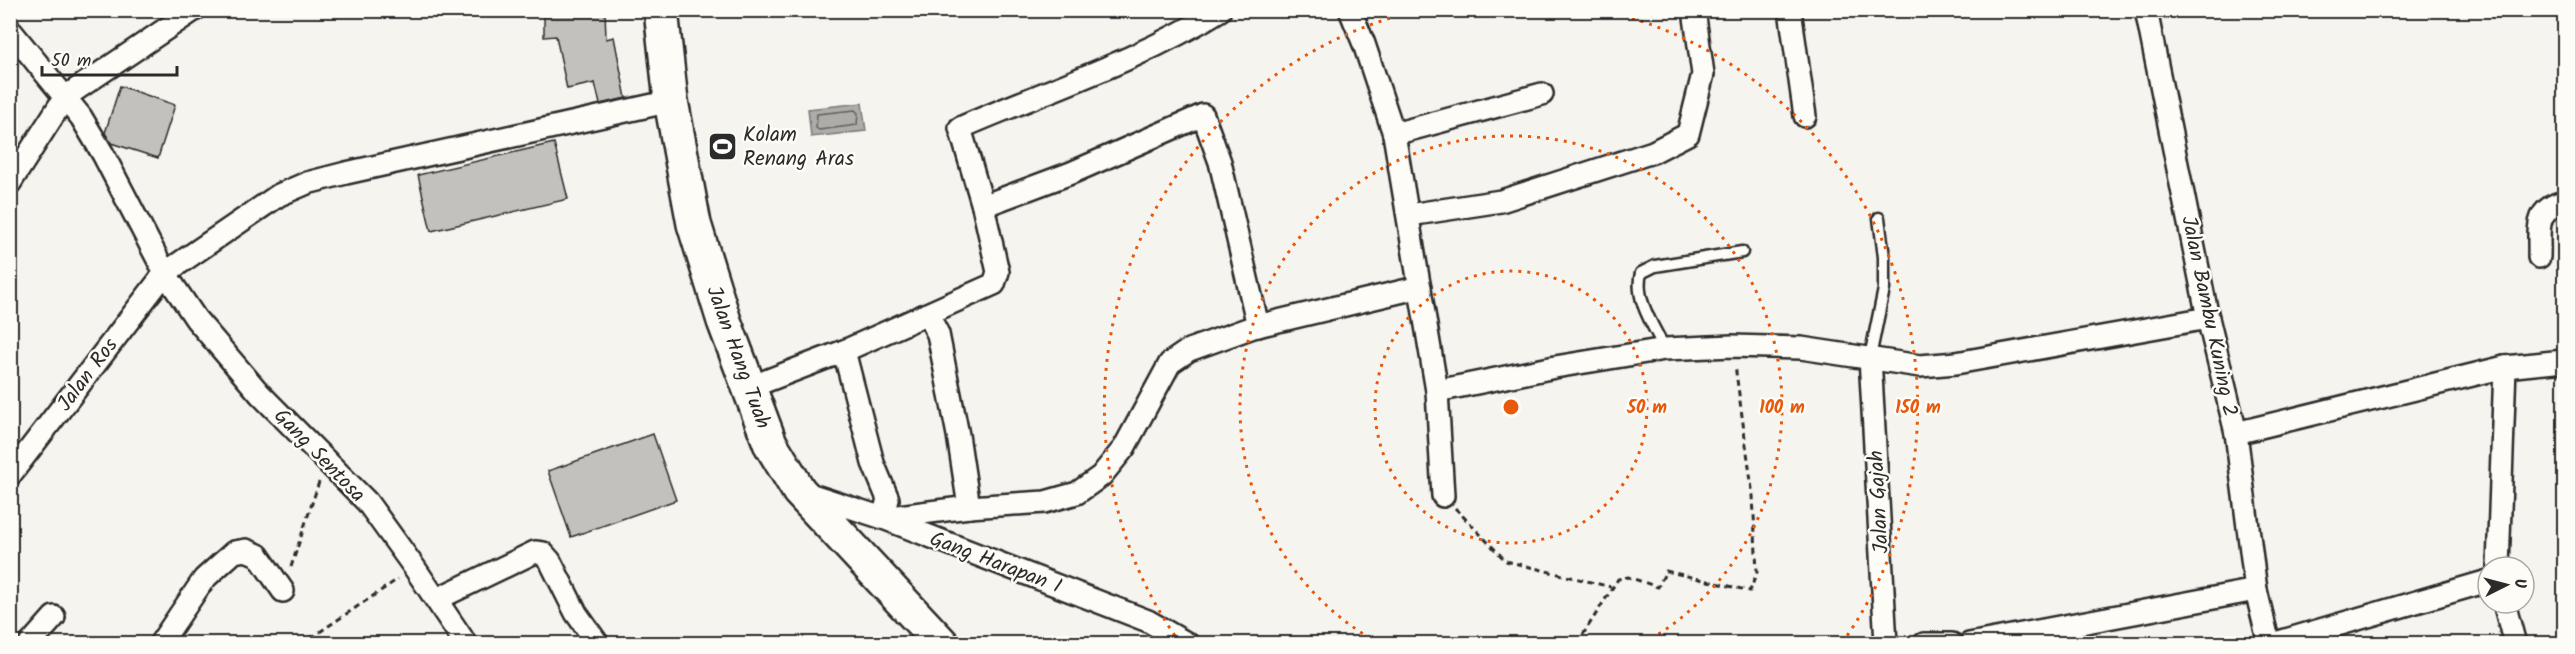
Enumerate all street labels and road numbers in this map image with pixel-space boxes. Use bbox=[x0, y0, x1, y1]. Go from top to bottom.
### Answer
street label: Jalan Bambu Kuning 2 bbox=[2171, 213, 2246, 420]
street label: Jalan Hang Tuah bbox=[696, 281, 779, 434]
street label: Jalan Ros bbox=[49, 331, 127, 419]
street label: Gang Sentosa bbox=[265, 401, 373, 511]
street label: Jalan Gajah bbox=[1860, 449, 1899, 554]
street label: Gang Harapan I bbox=[925, 523, 1066, 604]

